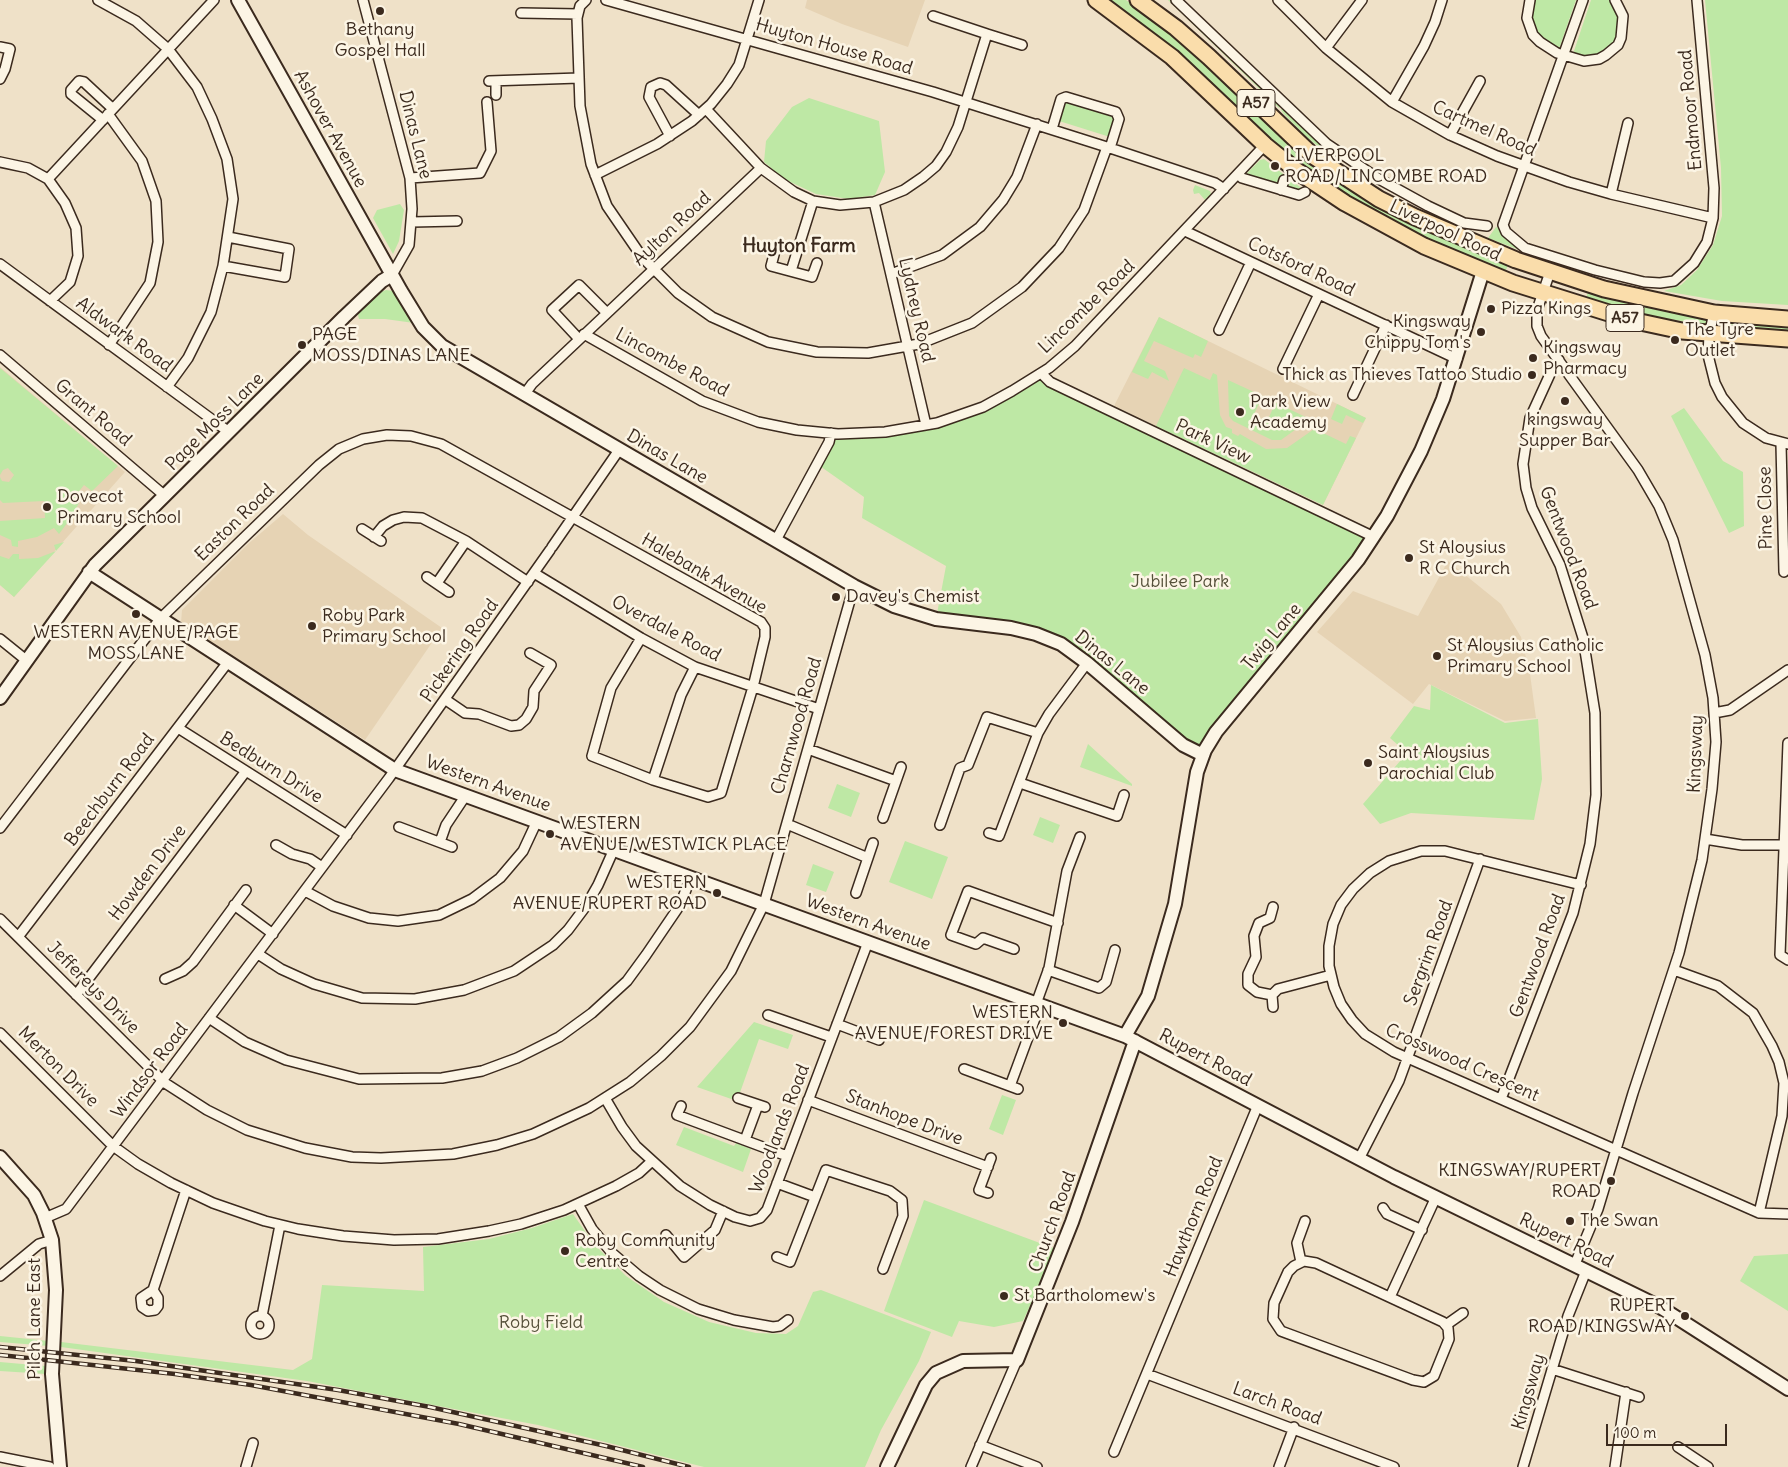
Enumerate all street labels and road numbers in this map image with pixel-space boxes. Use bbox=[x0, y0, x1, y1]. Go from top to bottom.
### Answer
street label: Huyton House Road bbox=[753, 14, 915, 80]
street label: Endmoor Road bbox=[1675, 49, 1707, 171]
street label: Ashover Avenue bbox=[289, 67, 371, 191]
street label: Dinas Lane bbox=[394, 89, 436, 181]
road number: A57 bbox=[1237, 90, 1275, 116]
street label: Cartmel Road bbox=[1429, 96, 1539, 162]
street label: Aylton Road bbox=[628, 187, 716, 271]
street label: Liverpool Road bbox=[1386, 196, 1504, 266]
street label: Cotsford Road bbox=[1244, 233, 1358, 301]
street label: Lydney Road bbox=[893, 255, 939, 365]
street label: Lincombe Road bbox=[1034, 256, 1140, 358]
street label: Aldwark Road bbox=[72, 293, 176, 377]
road number: A57 bbox=[1606, 304, 1644, 332]
street label: Lincombe Road bbox=[612, 324, 732, 402]
street label: Page Moss Lane bbox=[161, 368, 269, 476]
street label: Grant Road bbox=[50, 375, 136, 451]
street label: Park View bbox=[1172, 415, 1254, 469]
street label: Dinas Lane bbox=[623, 425, 711, 489]
street label: Pine Close bbox=[1754, 466, 1778, 550]
street label: Easton Road bbox=[191, 480, 279, 566]
street label: Gentwood Road bbox=[1535, 483, 1601, 613]
street label: Halebank Avenue bbox=[637, 529, 771, 619]
street label: Overdale Road bbox=[608, 591, 724, 667]
street label: Pickering Road bbox=[416, 595, 504, 707]
street label: Twig Lane bbox=[1238, 599, 1306, 675]
street label: Dinas Lane bbox=[1070, 626, 1154, 700]
street label: Charnwood Road bbox=[767, 655, 827, 797]
street label: Kingsway bbox=[1684, 714, 1708, 794]
street label: Bedburn Drive bbox=[216, 728, 326, 808]
street label: Beechburn Road bbox=[61, 729, 159, 851]
street label: Western Avenue bbox=[423, 751, 553, 817]
street label: Howden Drive bbox=[105, 821, 191, 925]
street label: Western Avenue bbox=[803, 890, 933, 956]
street label: Gentwood Road bbox=[1506, 891, 1570, 1021]
street label: Sergrim Road bbox=[1400, 897, 1458, 1009]
street label: Jeffereys Drive bbox=[42, 937, 144, 1039]
street label: Windsor Road bbox=[107, 1019, 193, 1123]
street label: Crosswood Crescent bbox=[1382, 1019, 1542, 1107]
street label: Merton Drive bbox=[13, 1022, 103, 1112]
street label: Rupert Road bbox=[1155, 1025, 1255, 1091]
street label: Woodlands Road bbox=[745, 1061, 815, 1197]
street label: Stanhope Drive bbox=[842, 1086, 966, 1150]
street label: Hawthorn Road bbox=[1160, 1154, 1228, 1280]
street label: Church Road bbox=[1025, 1169, 1081, 1275]
street label: Rupert Road bbox=[1516, 1209, 1616, 1273]
street label: Pilch Lane East bbox=[24, 1258, 46, 1380]
street label: Kingsway bbox=[1508, 1351, 1550, 1433]
street label: Larch Road bbox=[1230, 1378, 1324, 1430]

